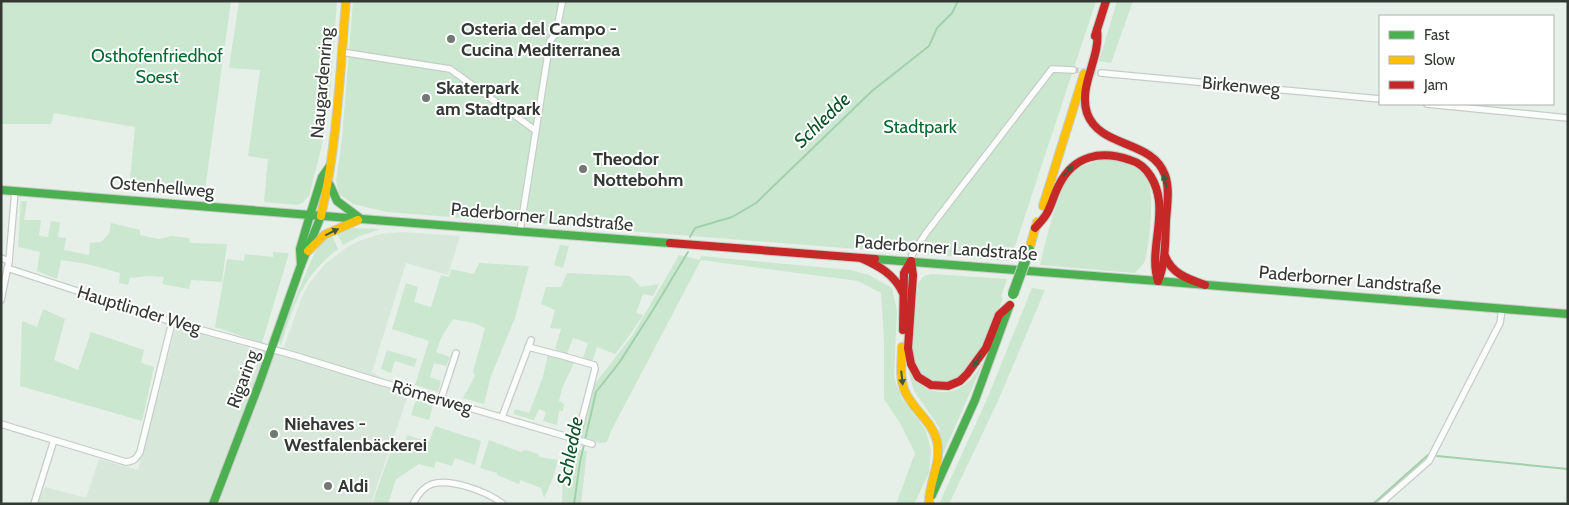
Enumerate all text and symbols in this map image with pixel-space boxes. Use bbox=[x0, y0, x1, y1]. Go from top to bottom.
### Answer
legend bbox=[1379, 15, 1554, 105]
place label: Osteria del Campo - Cucina Mediterranea bbox=[461, 18, 620, 61]
street label: Naugardenring bbox=[306, 26, 338, 139]
text: Fast bbox=[1424, 26, 1449, 44]
marker: Osteria del Campo - Cucina Mediterranea bbox=[445, 33, 457, 45]
park label: Osthofenfriedhof Soest bbox=[91, 45, 223, 88]
text: Slow bbox=[1424, 51, 1455, 69]
street label: Birkenweg bbox=[1201, 72, 1282, 100]
text: Jam bbox=[1423, 76, 1448, 94]
place label: Skaterpark am Stadtpark bbox=[436, 77, 541, 120]
water label: Schledde bbox=[789, 87, 855, 152]
marker: Skaterpark am Stadtpark bbox=[420, 92, 432, 104]
park label: Stadtpark bbox=[883, 116, 958, 138]
place label: Theodor Nottebohm bbox=[593, 148, 683, 191]
marker: Theodor Nottebohm bbox=[577, 163, 589, 175]
one-way arrow bbox=[1062, 166, 1074, 178]
street label: Ostenhellweg bbox=[109, 171, 216, 203]
one-way arrow bbox=[1161, 174, 1169, 189]
street label: Paderborner Landstraße bbox=[450, 198, 634, 236]
one-way arrow bbox=[325, 227, 339, 235]
street label: Paderborner Landstraße bbox=[854, 231, 1038, 265]
street label: Paderborner Landstraße bbox=[1258, 261, 1442, 299]
street label: Hauptlinder Weg bbox=[75, 281, 204, 340]
street label: Rigaring bbox=[222, 346, 264, 411]
one-way arrow bbox=[972, 354, 982, 368]
one-way arrow bbox=[898, 370, 906, 386]
street label: Römerweg bbox=[389, 375, 476, 419]
place label: Niehaves - Westfalenbäckerei bbox=[284, 413, 427, 456]
water label: Schledde bbox=[552, 415, 588, 487]
marker: Niehaves - Westfalenbäckerei bbox=[268, 428, 280, 440]
place label: Aldi bbox=[338, 475, 368, 497]
marker: Aldi bbox=[322, 480, 334, 492]

